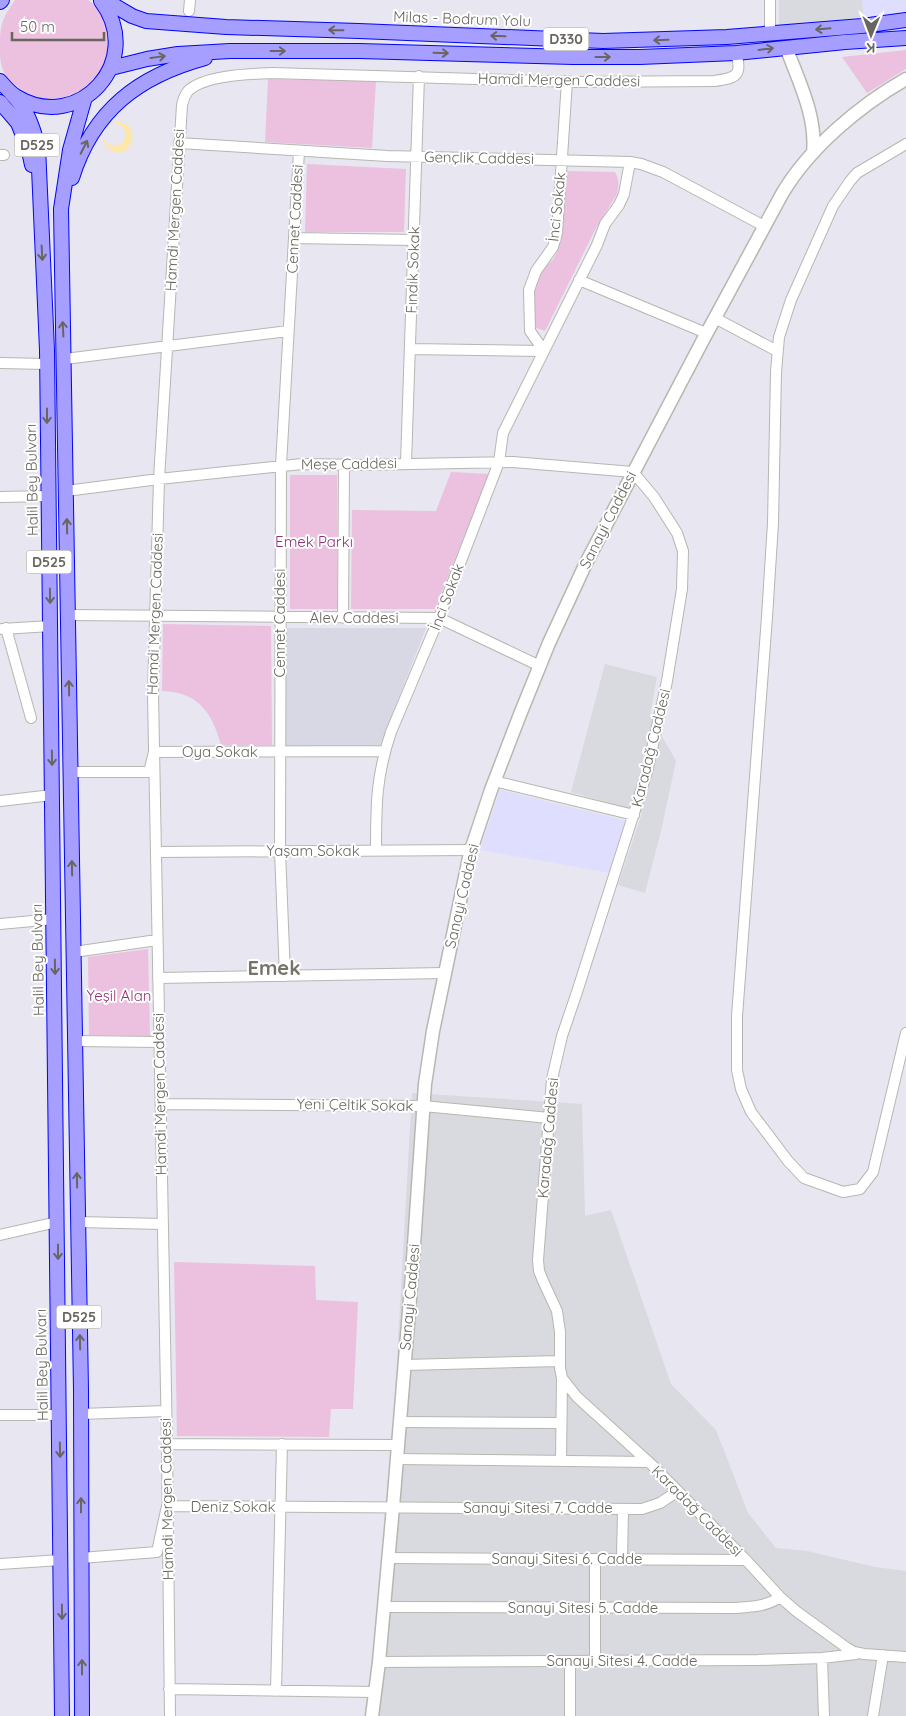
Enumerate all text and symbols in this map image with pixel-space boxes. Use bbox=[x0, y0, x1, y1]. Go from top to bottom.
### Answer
street label: Milas - Bodrum Yolu bbox=[393, 7, 531, 30]
scale bar bbox=[12, 10, 105, 42]
north arrow bbox=[846, 10, 896, 60]
text: 50 m bbox=[20, 17, 55, 36]
one-way arrow bbox=[815, 24, 831, 34]
one-way arrow bbox=[328, 25, 344, 35]
road number: D330 bbox=[544, 28, 588, 50]
one-way arrow bbox=[490, 32, 506, 41]
one-way arrow bbox=[653, 35, 669, 45]
text: K bbox=[866, 39, 876, 57]
one-way arrow bbox=[757, 44, 773, 54]
one-way arrow bbox=[270, 46, 286, 56]
one-way arrow bbox=[432, 48, 449, 58]
one-way arrow bbox=[150, 52, 166, 62]
one-way arrow bbox=[595, 52, 611, 62]
street label: Hamdi Mergen Caddesi bbox=[478, 69, 640, 90]
street label: Hamdi Mergen Caddesi bbox=[161, 128, 188, 292]
road number: D525 bbox=[15, 134, 60, 156]
one-way arrow bbox=[80, 140, 89, 155]
street label: Gençlik Caddesi bbox=[424, 147, 534, 168]
street label: Cennet Caddesi bbox=[282, 164, 307, 274]
street label: İnci Sokak bbox=[543, 171, 570, 243]
street label: Fındık Sokak bbox=[401, 226, 424, 314]
one-way arrow bbox=[37, 245, 46, 261]
one-way arrow bbox=[59, 321, 68, 337]
one-way arrow bbox=[42, 407, 52, 423]
street label: Halil Bey Bulvarı bbox=[21, 424, 42, 536]
street label: Meşe Caddesi bbox=[301, 453, 397, 474]
street label: Sanayi Caddesi bbox=[575, 468, 640, 572]
one-way arrow bbox=[62, 518, 72, 534]
street label: Hamdi Mergen Caddesi bbox=[142, 532, 167, 696]
park label: Emek Parkı bbox=[275, 532, 353, 551]
road number: D525 bbox=[27, 550, 72, 574]
street label: İnci Sokak bbox=[425, 561, 468, 633]
street label: Cennet Caddesi bbox=[270, 568, 289, 678]
one-way arrow bbox=[45, 587, 55, 603]
street label: Alev Caddesi bbox=[309, 608, 399, 627]
one-way arrow bbox=[65, 681, 74, 697]
street label: Karadağ Caddesi bbox=[627, 687, 674, 809]
street label: Oya Sokak bbox=[182, 742, 258, 761]
one-way arrow bbox=[47, 750, 57, 766]
street label: Yaşam Sokak bbox=[266, 841, 360, 860]
street label: Sanayi Caddesi bbox=[440, 842, 483, 950]
one-way arrow bbox=[67, 861, 77, 877]
street label: Halil Bey Bulvarı bbox=[27, 904, 48, 1016]
district label: Emek bbox=[247, 955, 301, 980]
one-way arrow bbox=[50, 959, 60, 975]
park label: Yeşil Alan bbox=[87, 986, 151, 1005]
street label: Hamdi Mergen Caddesi bbox=[149, 1013, 170, 1175]
street label: Karadağ Caddesi bbox=[533, 1077, 562, 1199]
street label: Yeni Çeltik Sokak bbox=[296, 1094, 414, 1115]
one-way arrow bbox=[72, 1172, 82, 1188]
street label: Sanayi Caddesi bbox=[395, 1243, 424, 1351]
one-way arrow bbox=[53, 1244, 63, 1260]
road number: D525 bbox=[56, 1305, 102, 1328]
street label: Halil Bey Bulvarı bbox=[31, 1309, 52, 1421]
one-way arrow bbox=[75, 1335, 85, 1351]
street label: Hamdi Mergen Caddesi bbox=[156, 1418, 177, 1580]
one-way arrow bbox=[55, 1442, 64, 1458]
street label: Karadağ Caddesi bbox=[648, 1461, 747, 1560]
one-way arrow bbox=[76, 1497, 86, 1514]
street label: Deniz Sokak bbox=[190, 1497, 276, 1516]
street label: Sanayi Sitesi 7. Cadde bbox=[463, 1498, 613, 1517]
street label: Sanayi Sitesi 6. Cadde bbox=[492, 1549, 643, 1568]
street label: Sanayi Sitesi 5. Cadde bbox=[508, 1598, 658, 1617]
one-way arrow bbox=[57, 1604, 66, 1620]
street label: Sanayi Sitesi 4. Cadde bbox=[547, 1651, 697, 1670]
one-way arrow bbox=[77, 1660, 87, 1676]

